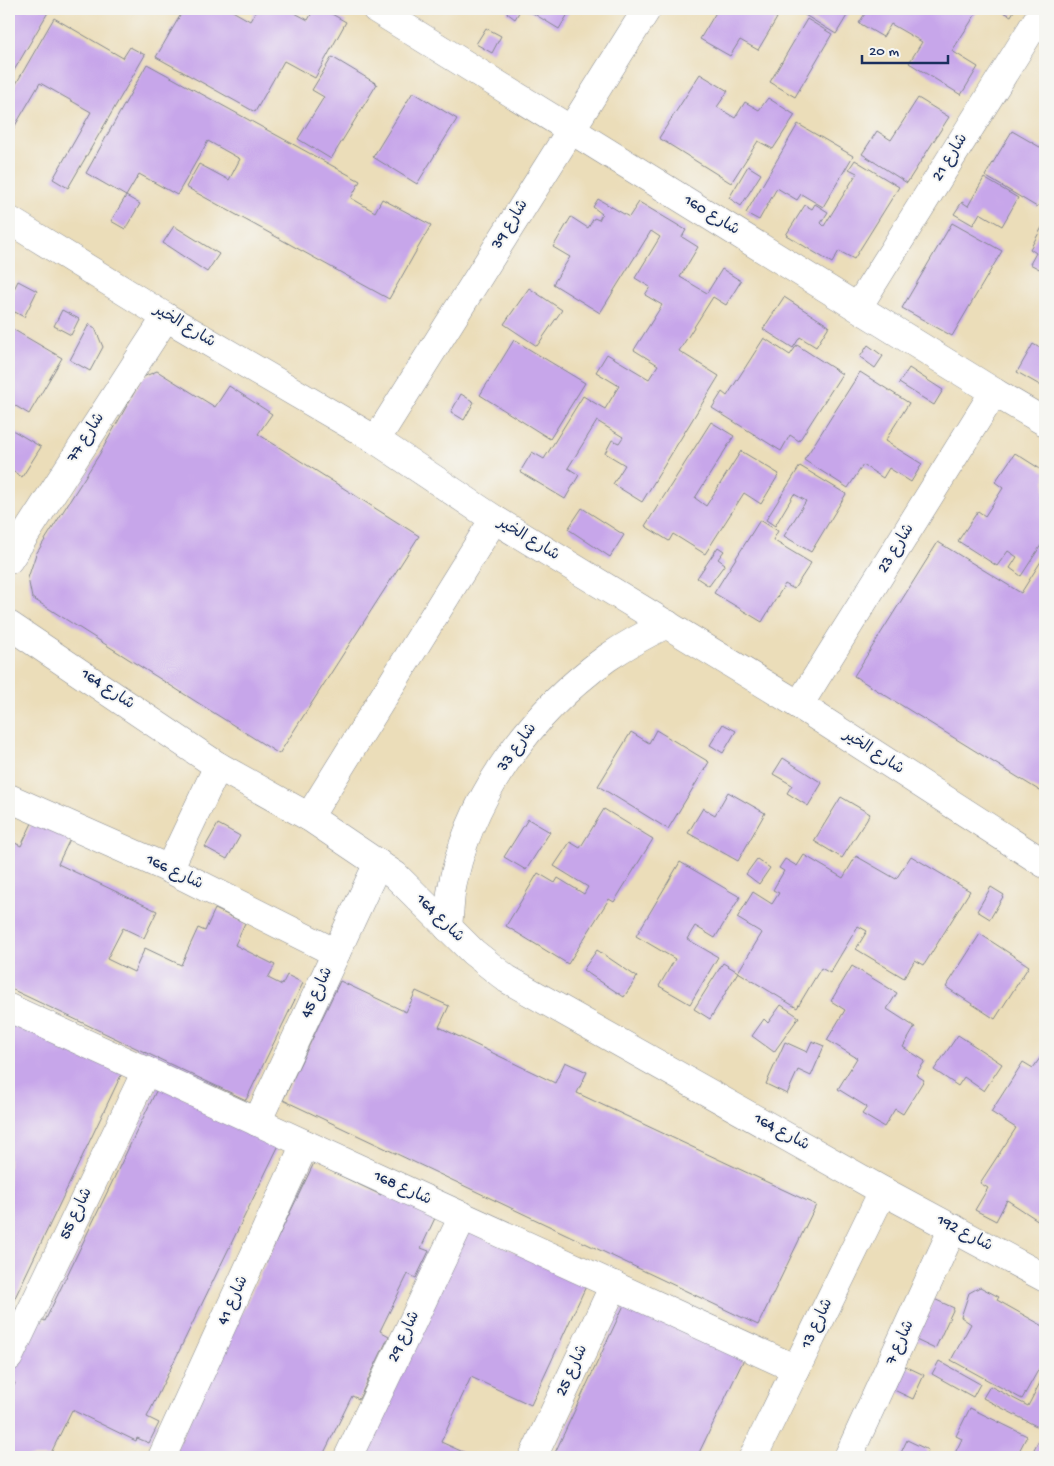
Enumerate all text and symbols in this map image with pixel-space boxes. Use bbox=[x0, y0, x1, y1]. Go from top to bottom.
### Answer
scale bar bbox=[862, 32, 948, 64]
text: 20 m bbox=[869, 43, 899, 61]
street label: شارع 21 bbox=[929, 131, 973, 185]
street label: شارع 160 bbox=[679, 191, 742, 241]
street label: شارع 39 bbox=[488, 197, 534, 254]
street label: شارع الخير bbox=[148, 300, 218, 353]
street label: شارع 77 bbox=[63, 410, 110, 467]
street label: شارع الخير bbox=[492, 513, 562, 566]
street label: شارع 23 bbox=[874, 521, 920, 577]
street label: شارع 164 bbox=[76, 665, 137, 715]
street label: شارع 33 bbox=[494, 720, 542, 777]
street label: شارع الخير bbox=[837, 725, 907, 780]
street label: شارع 166 bbox=[141, 851, 206, 895]
street label: شارع 164 bbox=[410, 890, 467, 947]
street label: شارع 45 bbox=[298, 964, 338, 1022]
street label: شارع 164 bbox=[749, 1110, 812, 1156]
street label: شارع 168 bbox=[369, 1167, 434, 1211]
street label: شارع 55 bbox=[56, 1185, 98, 1243]
street label: شارع 192 bbox=[932, 1211, 995, 1257]
street label: شارع 41 bbox=[214, 1273, 254, 1329]
street label: شارع 13 bbox=[797, 1296, 838, 1353]
street label: شارع 29 bbox=[385, 1308, 425, 1366]
street label: شارع 7 bbox=[882, 1318, 919, 1369]
street label: شارع 25 bbox=[553, 1342, 593, 1400]

